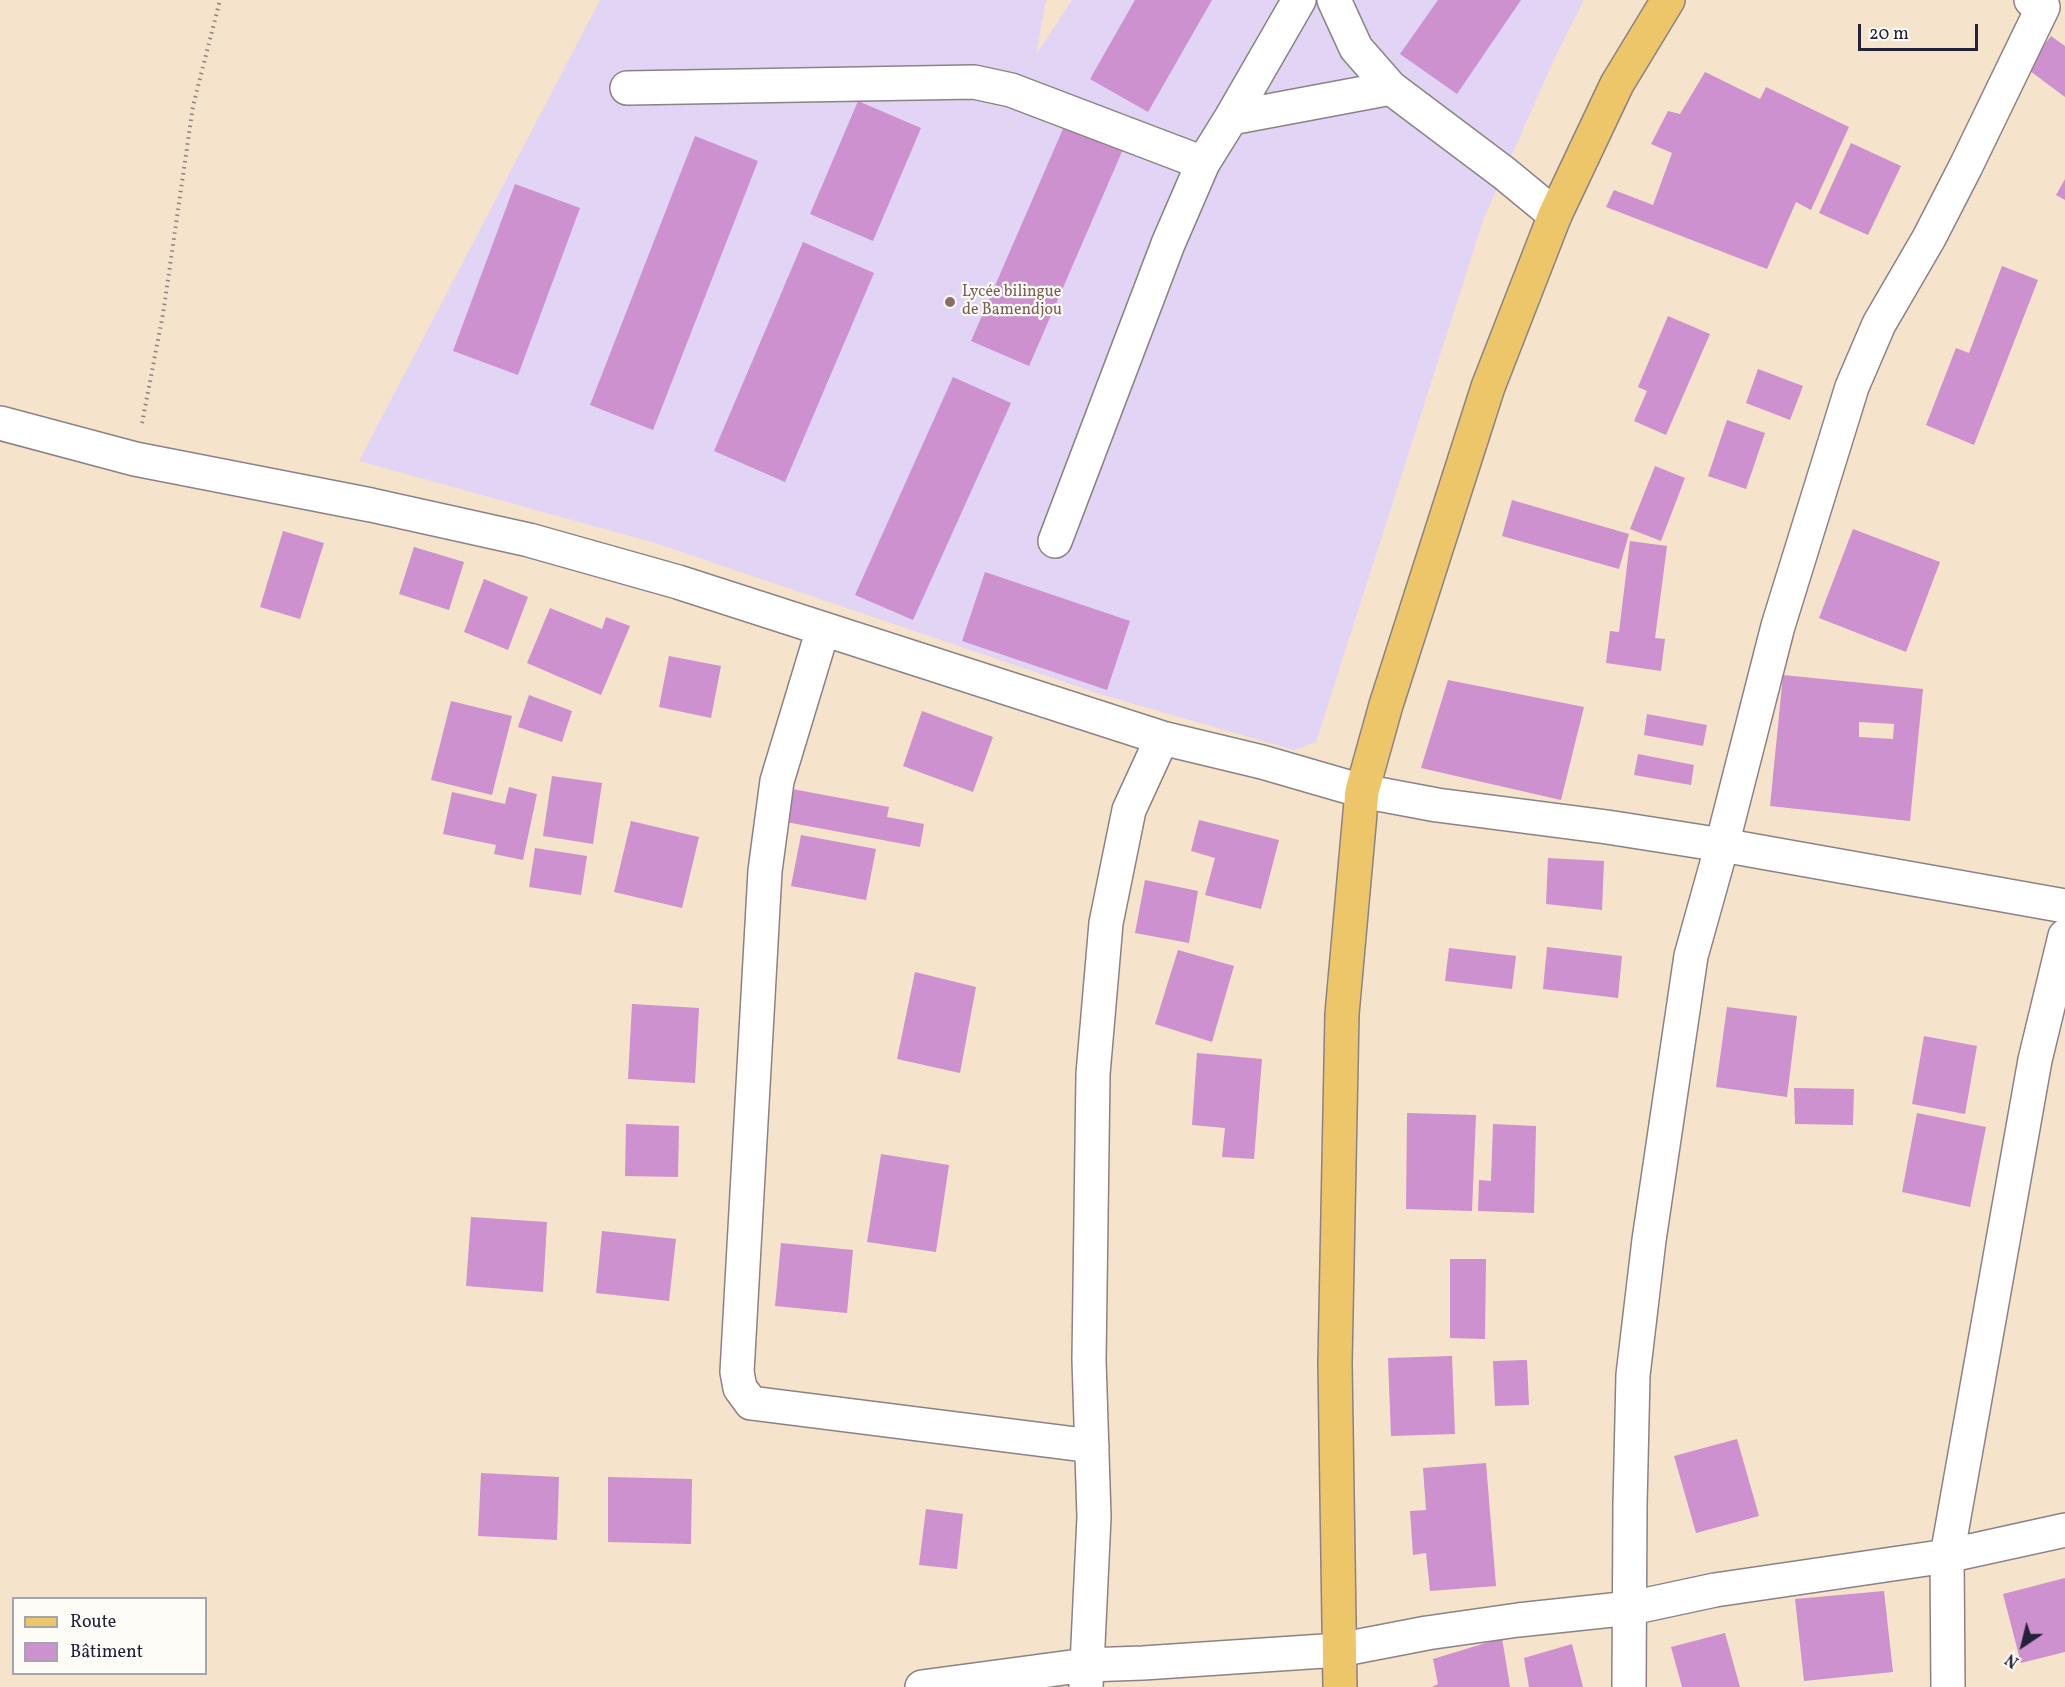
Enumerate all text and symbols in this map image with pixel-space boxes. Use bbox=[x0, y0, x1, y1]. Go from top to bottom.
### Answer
scale bar bbox=[1861, 12, 1981, 50]
text: 20 m bbox=[1869, 22, 1909, 47]
place label: Lycée bilingue de Bamendjou bbox=[962, 283, 1062, 321]
marker: Lycée bilingue de Bamendjou bbox=[943, 295, 957, 309]
legend bbox=[12, 1597, 207, 1675]
text: Route bbox=[70, 1610, 116, 1635]
north arrow bbox=[1993, 1615, 2053, 1675]
text: Bâtiment bbox=[70, 1640, 143, 1665]
text: N bbox=[2002, 1647, 2024, 1672]

